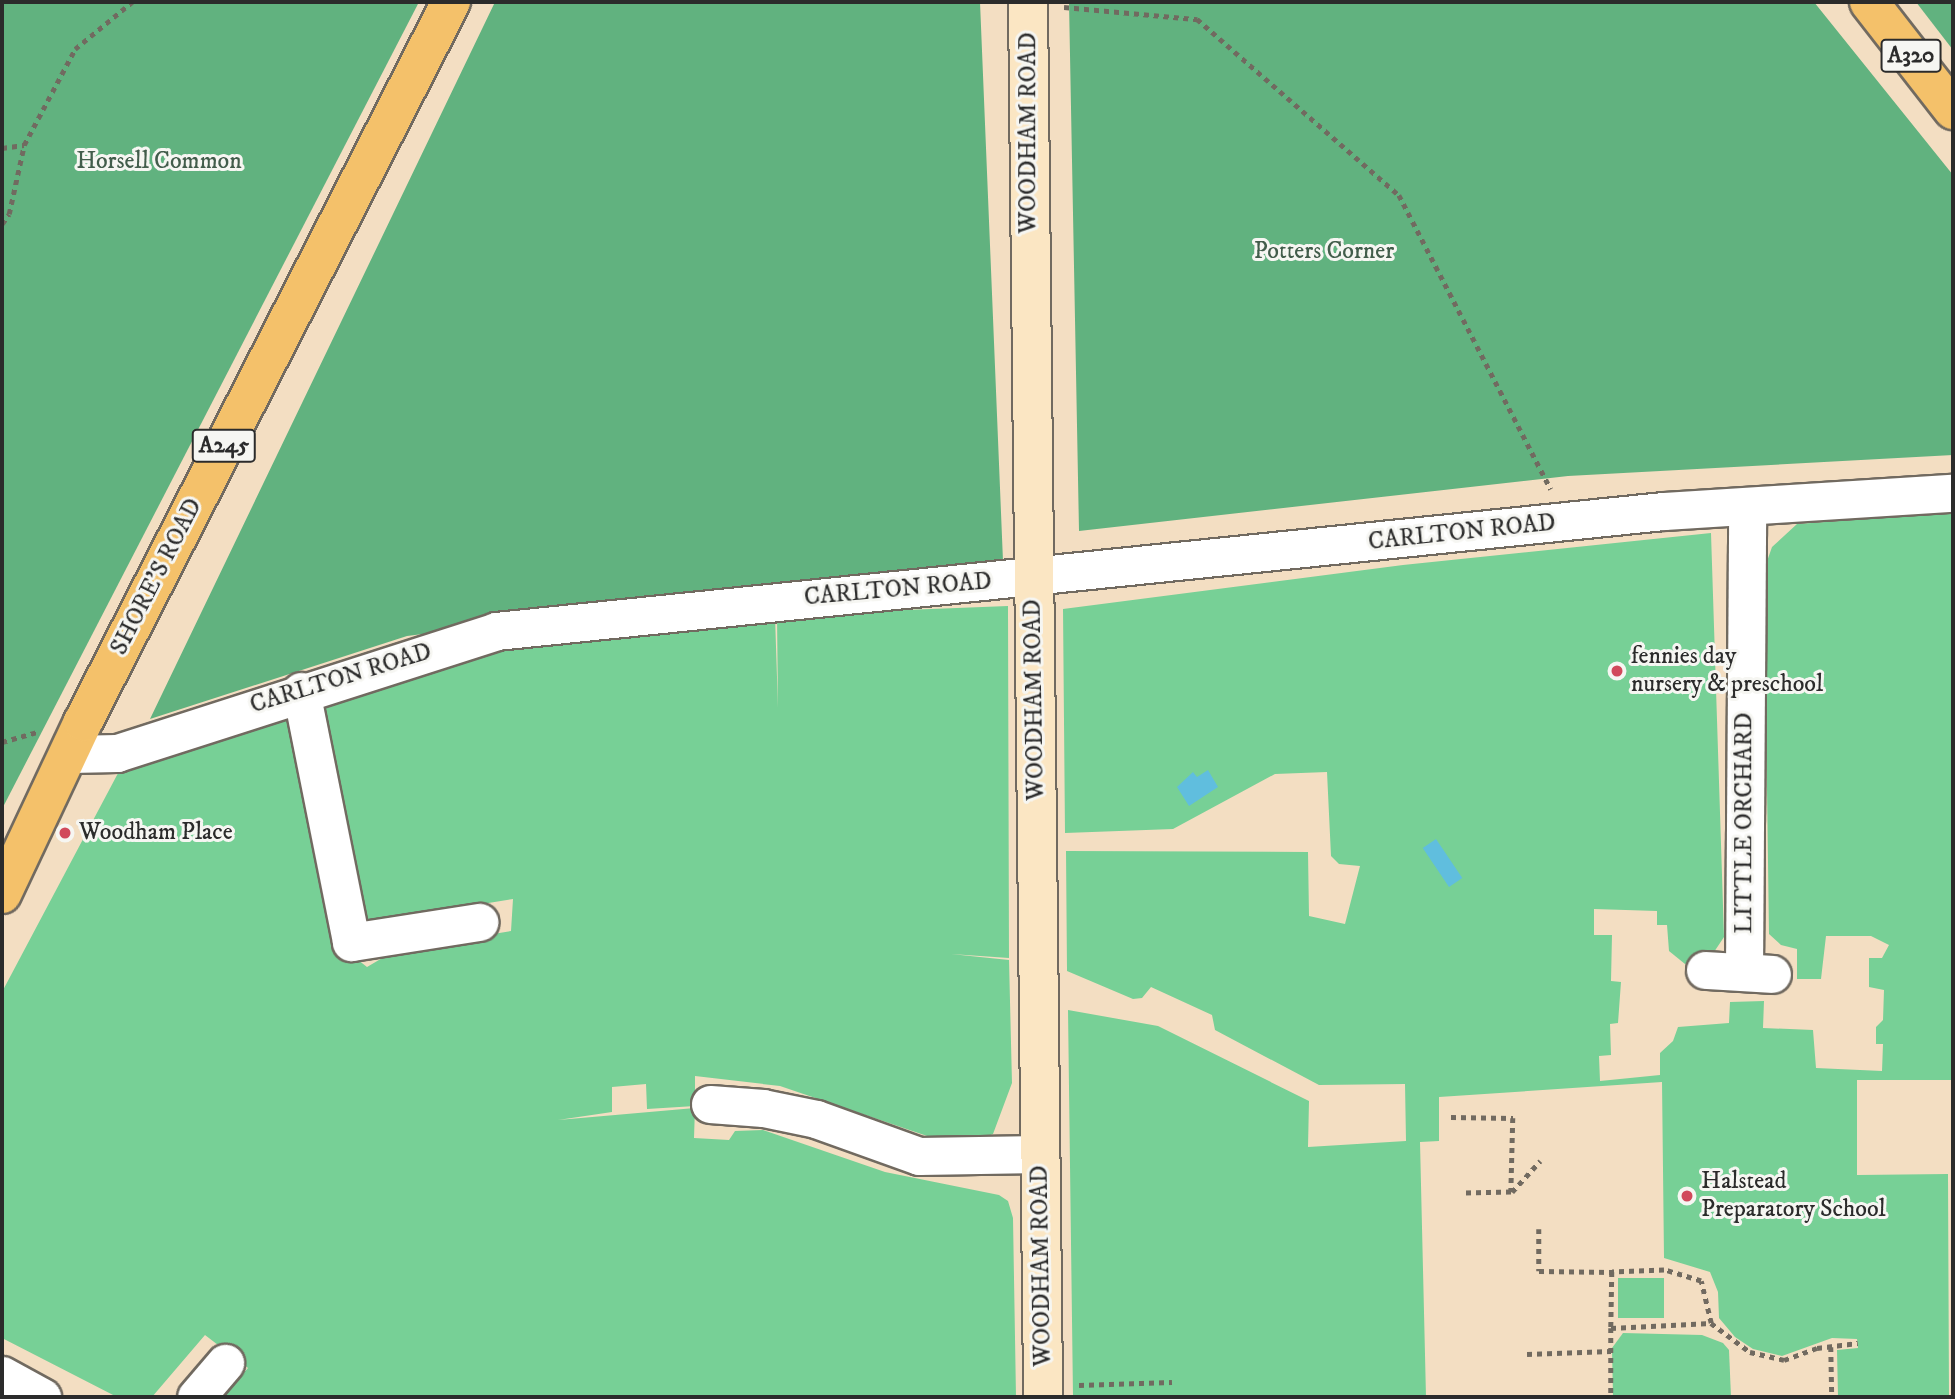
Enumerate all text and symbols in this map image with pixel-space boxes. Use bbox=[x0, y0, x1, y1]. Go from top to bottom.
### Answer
street label: WOODHAM ROAD bbox=[1015, 32, 1043, 234]
road number: A320 bbox=[1880, 36, 1942, 76]
park label: Horsell Common bbox=[76, 148, 242, 176]
park label: Potters Corner bbox=[1254, 238, 1394, 266]
road number: A245 bbox=[191, 426, 257, 466]
street label: SHORE'S ROAD bbox=[105, 494, 209, 660]
street label: CARLTON ROAD bbox=[1367, 509, 1557, 557]
street label: CARLTON ROAD bbox=[803, 567, 993, 613]
street label: WOODHAM ROAD bbox=[1019, 599, 1051, 801]
street label: CARLTON ROAD bbox=[247, 638, 435, 720]
place label: fennies day nursery & preschool bbox=[1631, 643, 1823, 699]
marker: fennies day nursery & preschool bbox=[1609, 663, 1625, 679]
street label: LITTLE ORCHARD bbox=[1731, 712, 1759, 934]
place label: Woodham Place bbox=[79, 819, 233, 847]
marker: Woodham Place bbox=[57, 825, 73, 841]
street label: WOODHAM ROAD bbox=[1026, 1165, 1058, 1367]
place label: Halstead Preparatory School bbox=[1701, 1168, 1886, 1224]
marker: Halstead Preparatory School bbox=[1679, 1188, 1695, 1204]

